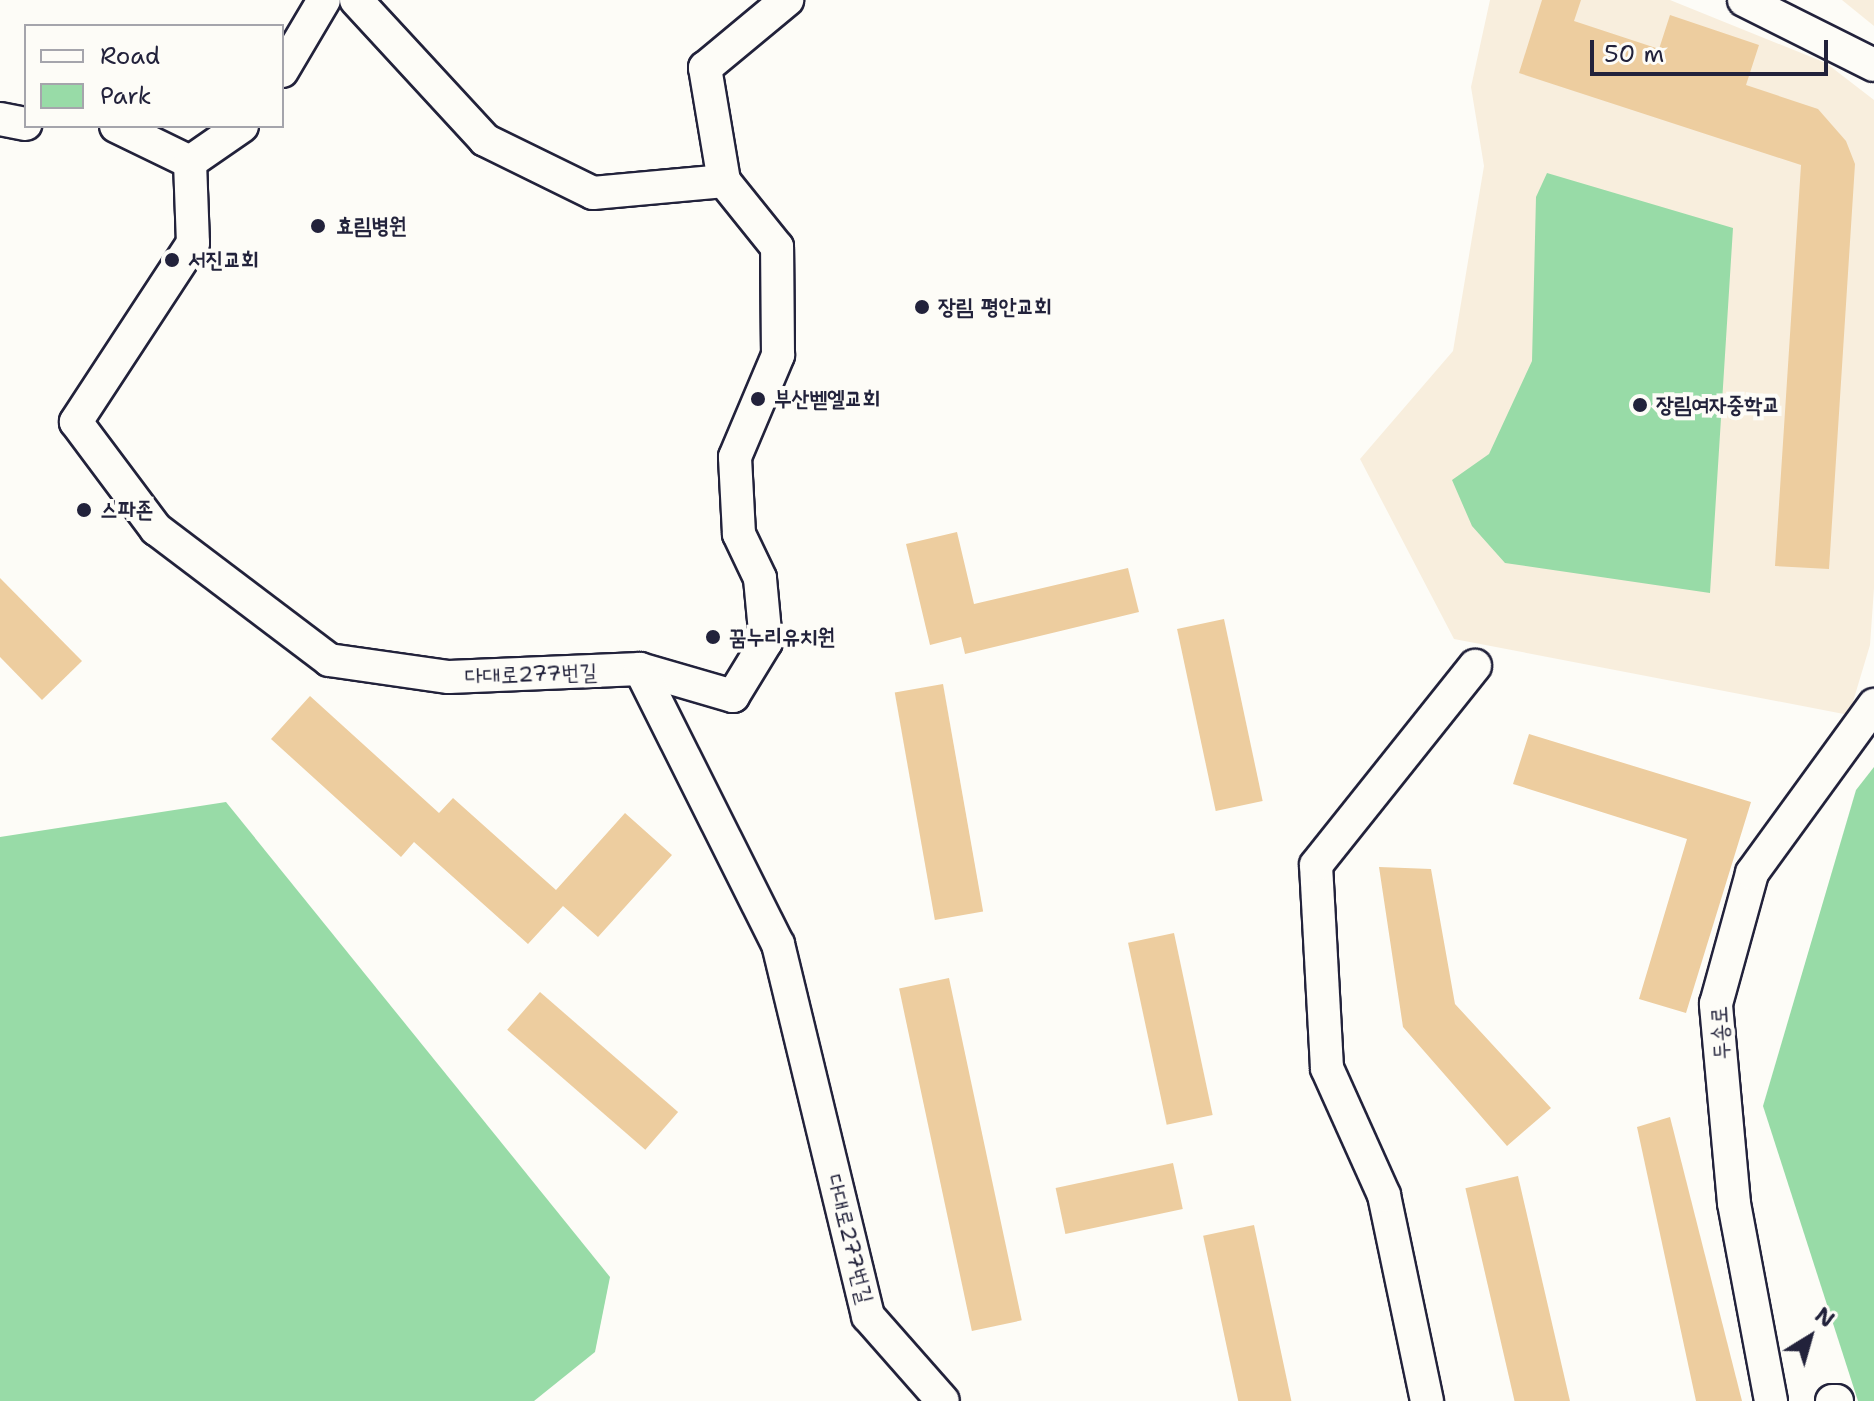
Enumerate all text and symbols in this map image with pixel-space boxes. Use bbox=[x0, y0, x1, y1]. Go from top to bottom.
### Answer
legend bbox=[24, 24, 284, 128]
scale bar bbox=[1594, 24, 1832, 74]
text: 50 m bbox=[1604, 38, 1664, 70]
text: Road bbox=[100, 40, 160, 72]
text: Park bbox=[100, 80, 152, 112]
place label: 효림병원 bbox=[336, 213, 407, 239]
marker: 효림병원 bbox=[307, 215, 329, 237]
place label: 서진교회 bbox=[188, 247, 259, 273]
marker: 서진교회 bbox=[163, 251, 181, 269]
place label: 장림 평안교회 bbox=[938, 294, 1052, 320]
marker: 장림 평안교회 bbox=[913, 298, 931, 316]
place label: 부산벧엘교회 bbox=[774, 386, 880, 412]
marker: 부산벧엘교회 bbox=[749, 390, 767, 408]
place label: 장림여자중학교 bbox=[1656, 392, 1780, 418]
marker: 장림여자중학교 bbox=[1631, 396, 1649, 414]
place label: 스파존 bbox=[100, 497, 153, 523]
marker: 스파존 bbox=[75, 501, 93, 519]
place label: 꿈누리유치원 bbox=[729, 624, 835, 650]
marker: 꿈누리유치원 bbox=[704, 628, 722, 646]
street label: 다대로277번길 bbox=[465, 659, 597, 689]
street label: 두송로 bbox=[1705, 1006, 1735, 1060]
street label: 다대로277번길 bbox=[821, 1172, 879, 1306]
north arrow bbox=[1770, 1297, 1850, 1377]
text: N bbox=[1809, 1301, 1840, 1334]

